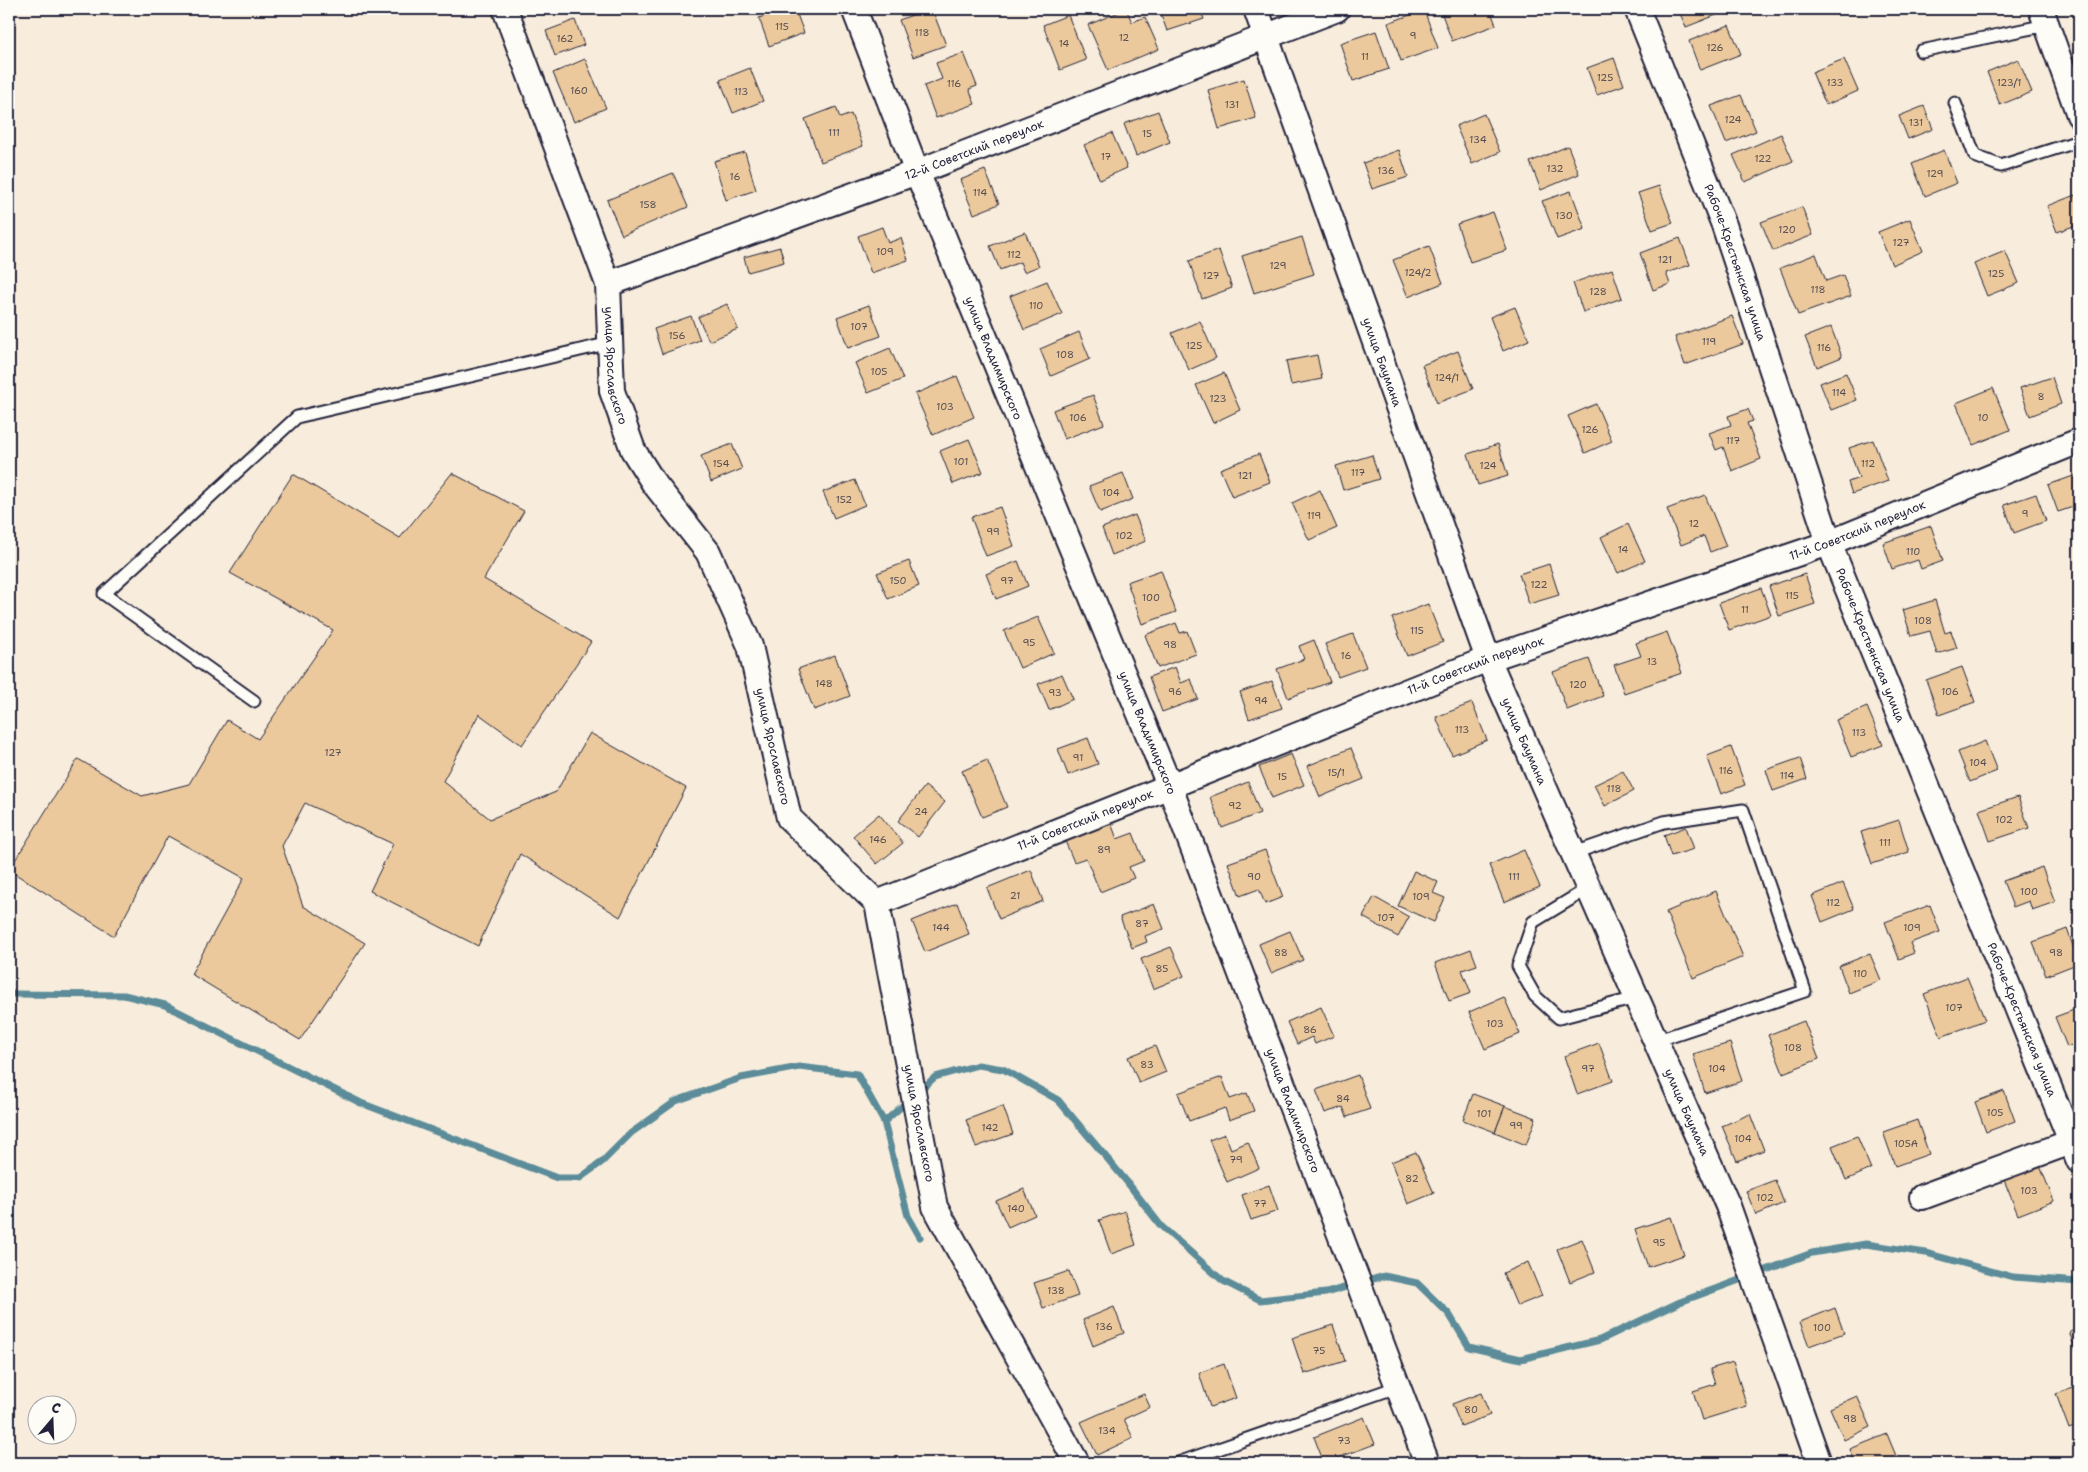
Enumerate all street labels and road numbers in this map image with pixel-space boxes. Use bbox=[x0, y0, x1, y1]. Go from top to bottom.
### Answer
street label: 12-й Советский переулок bbox=[903, 115, 1046, 184]
street label: Рабоче-Крестьянская улица bbox=[1700, 182, 1770, 343]
street label: улица Владимирского bbox=[961, 294, 1026, 422]
street label: улица Ярославского bbox=[601, 306, 631, 427]
street label: улица Баумана bbox=[1359, 315, 1406, 409]
street label: 11-й Советский переулок bbox=[1787, 496, 1928, 564]
street label: Рабоче-Крестьянская улица bbox=[1832, 566, 1909, 725]
street label: 11-й Советский переулок bbox=[1405, 632, 1547, 698]
street label: улица Владимирского bbox=[1115, 669, 1180, 797]
street label: улица Ярославского bbox=[752, 686, 794, 806]
street label: улица Баумана bbox=[1498, 695, 1550, 788]
street label: 11-й Советский переулок bbox=[1015, 785, 1156, 854]
street label: Рабоче-Крестьянская улица bbox=[1984, 940, 2060, 1100]
street label: улица Владимирского bbox=[1262, 1046, 1324, 1175]
street label: улица Ярославского bbox=[900, 1063, 938, 1183]
street label: улица Баумана bbox=[1661, 1066, 1713, 1159]

